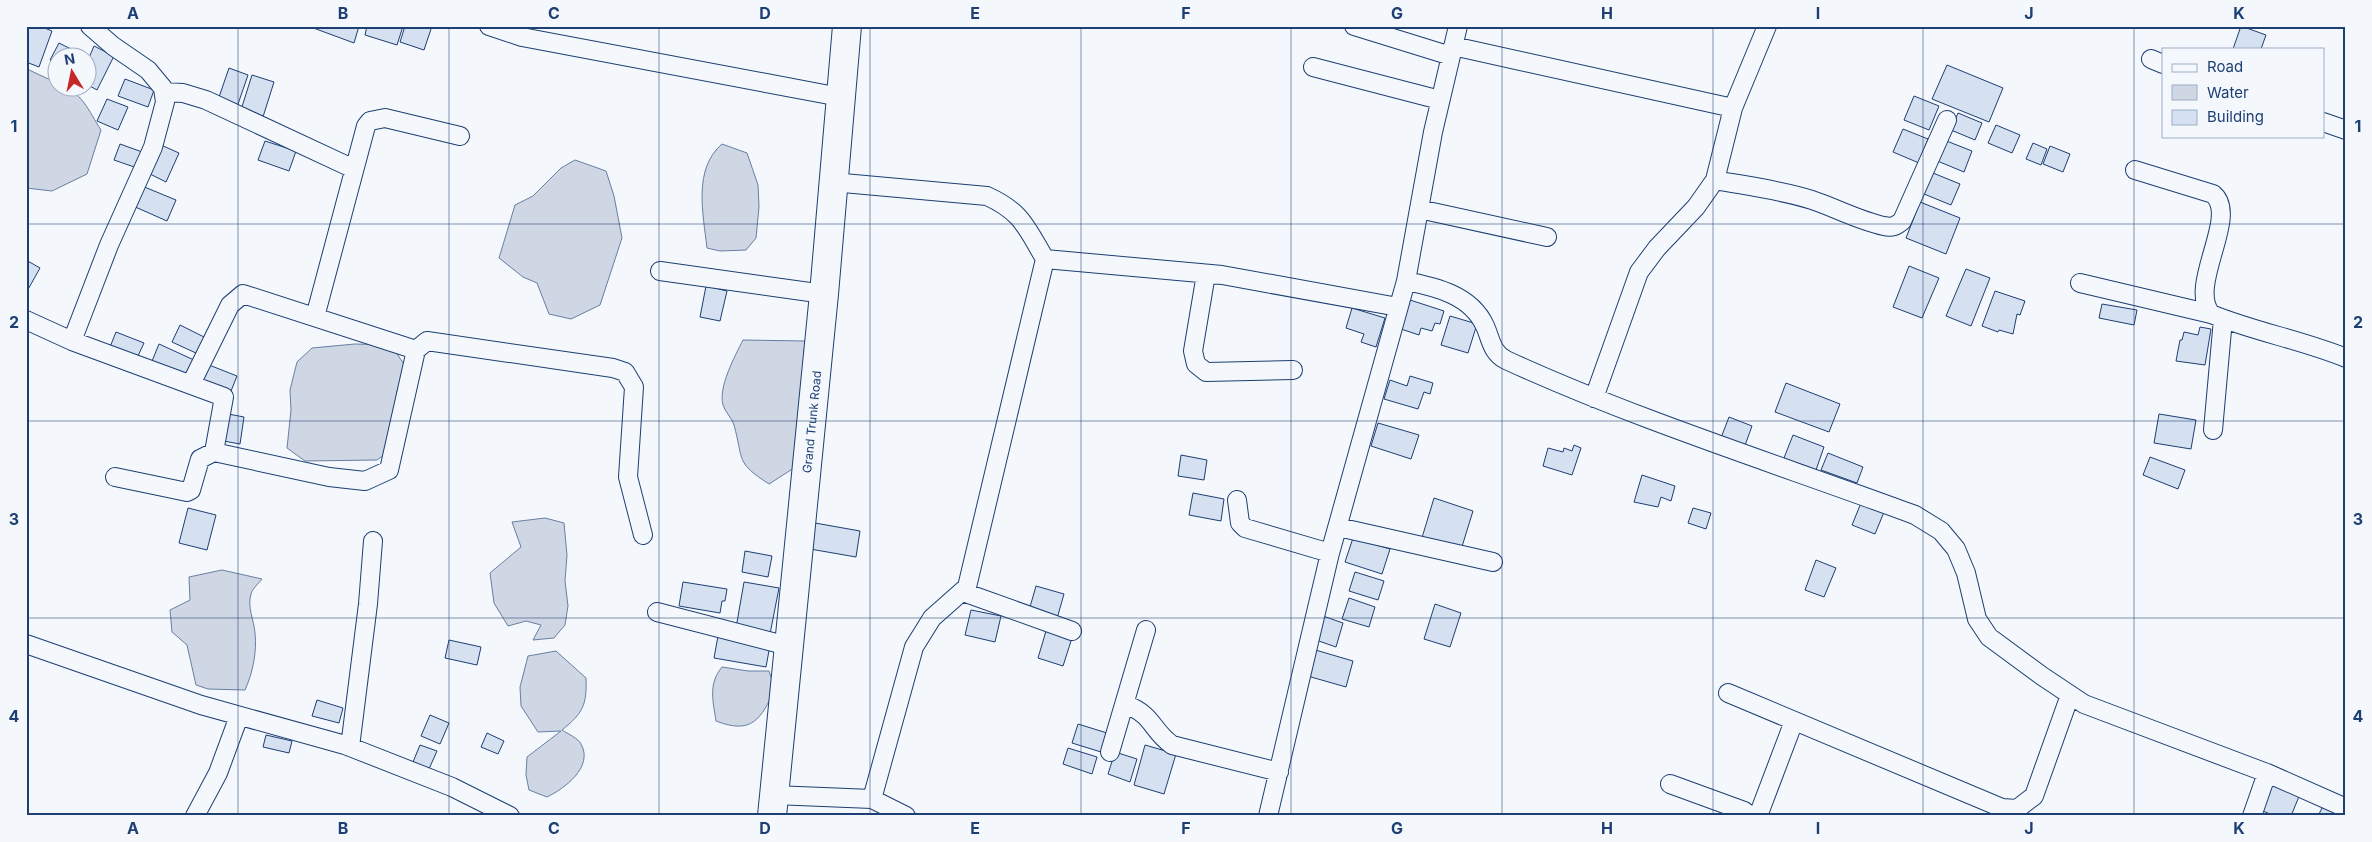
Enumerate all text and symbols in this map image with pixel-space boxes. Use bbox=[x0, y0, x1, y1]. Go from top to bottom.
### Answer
text: A bbox=[127, 3, 139, 23]
text: B bbox=[338, 3, 348, 23]
text: C bbox=[548, 3, 560, 23]
text: D bbox=[759, 3, 771, 23]
text: E bbox=[970, 3, 980, 23]
text: F bbox=[1181, 3, 1191, 23]
text: G bbox=[1391, 3, 1403, 23]
text: H bbox=[1601, 3, 1613, 23]
text: I bbox=[1816, 3, 1820, 23]
text: J bbox=[2024, 3, 2034, 23]
text: K bbox=[2233, 3, 2245, 23]
north arrow bbox=[48, 48, 98, 98]
legend bbox=[2162, 48, 2324, 138]
text: N bbox=[63, 49, 76, 68]
text: Road bbox=[2207, 57, 2243, 76]
text: Water bbox=[2207, 83, 2249, 102]
text: Building bbox=[2207, 107, 2264, 126]
text: 1 bbox=[11, 116, 17, 136]
text: 1 bbox=[2355, 116, 2361, 136]
text: 2 bbox=[9, 312, 19, 332]
text: 2 bbox=[2353, 312, 2363, 332]
street label: Grand Trunk Road bbox=[799, 370, 824, 474]
text: 3 bbox=[9, 509, 19, 529]
text: 3 bbox=[2353, 509, 2363, 529]
text: 4 bbox=[9, 706, 20, 726]
text: 4 bbox=[2353, 706, 2364, 726]
text: A bbox=[127, 818, 139, 838]
text: B bbox=[338, 818, 348, 838]
text: C bbox=[548, 818, 560, 838]
text: D bbox=[759, 818, 771, 838]
text: E bbox=[970, 818, 980, 838]
text: F bbox=[1181, 818, 1191, 838]
text: G bbox=[1391, 818, 1403, 838]
text: H bbox=[1601, 818, 1613, 838]
text: I bbox=[1816, 818, 1820, 838]
text: J bbox=[2024, 818, 2034, 838]
text: K bbox=[2233, 818, 2245, 838]

